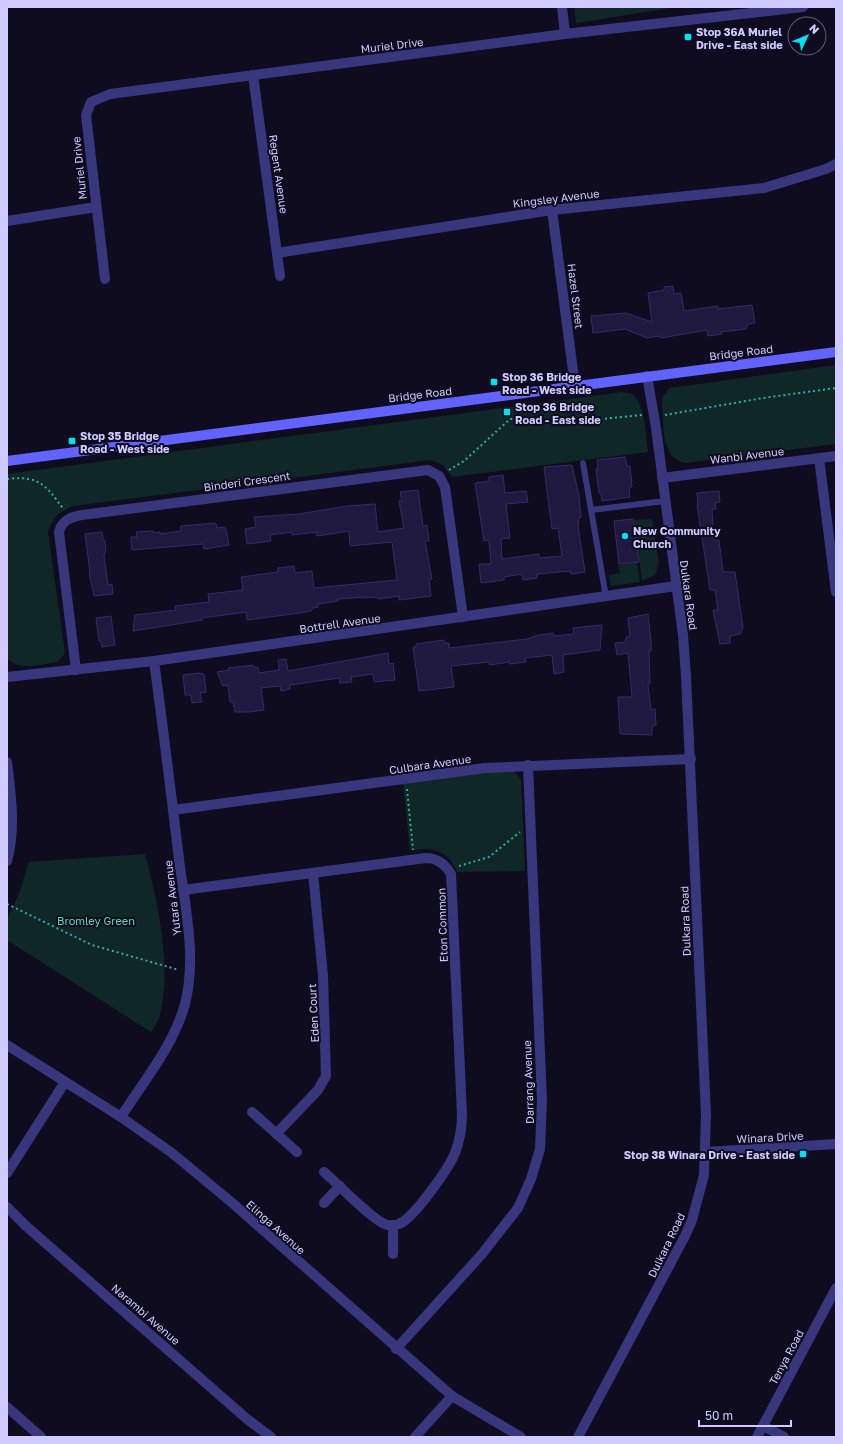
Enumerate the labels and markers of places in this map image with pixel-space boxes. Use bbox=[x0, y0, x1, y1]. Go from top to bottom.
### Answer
place label: Stop 36A Muriel Drive - East side bbox=[696, 25, 783, 51]
marker: Stop 36A Muriel Drive - East side bbox=[683, 32, 693, 42]
place label: Stop 36 Bridge Road - West side bbox=[502, 370, 592, 396]
marker: Stop 36 Bridge Road - West side bbox=[489, 377, 499, 387]
place label: Stop 36 Bridge Road - East side bbox=[515, 400, 601, 426]
marker: Stop 36 Bridge Road - East side bbox=[502, 407, 512, 417]
place label: Stop 35 Bridge Road - West side bbox=[80, 429, 170, 455]
marker: Stop 35 Bridge Road - West side bbox=[67, 436, 77, 446]
place label: New Community Church bbox=[633, 524, 721, 550]
marker: New Community Church bbox=[620, 531, 630, 541]
place label: Stop 38 Winara Drive - East side bbox=[624, 1148, 796, 1161]
marker: Stop 38 Winara Drive - East side bbox=[798, 1149, 808, 1159]

